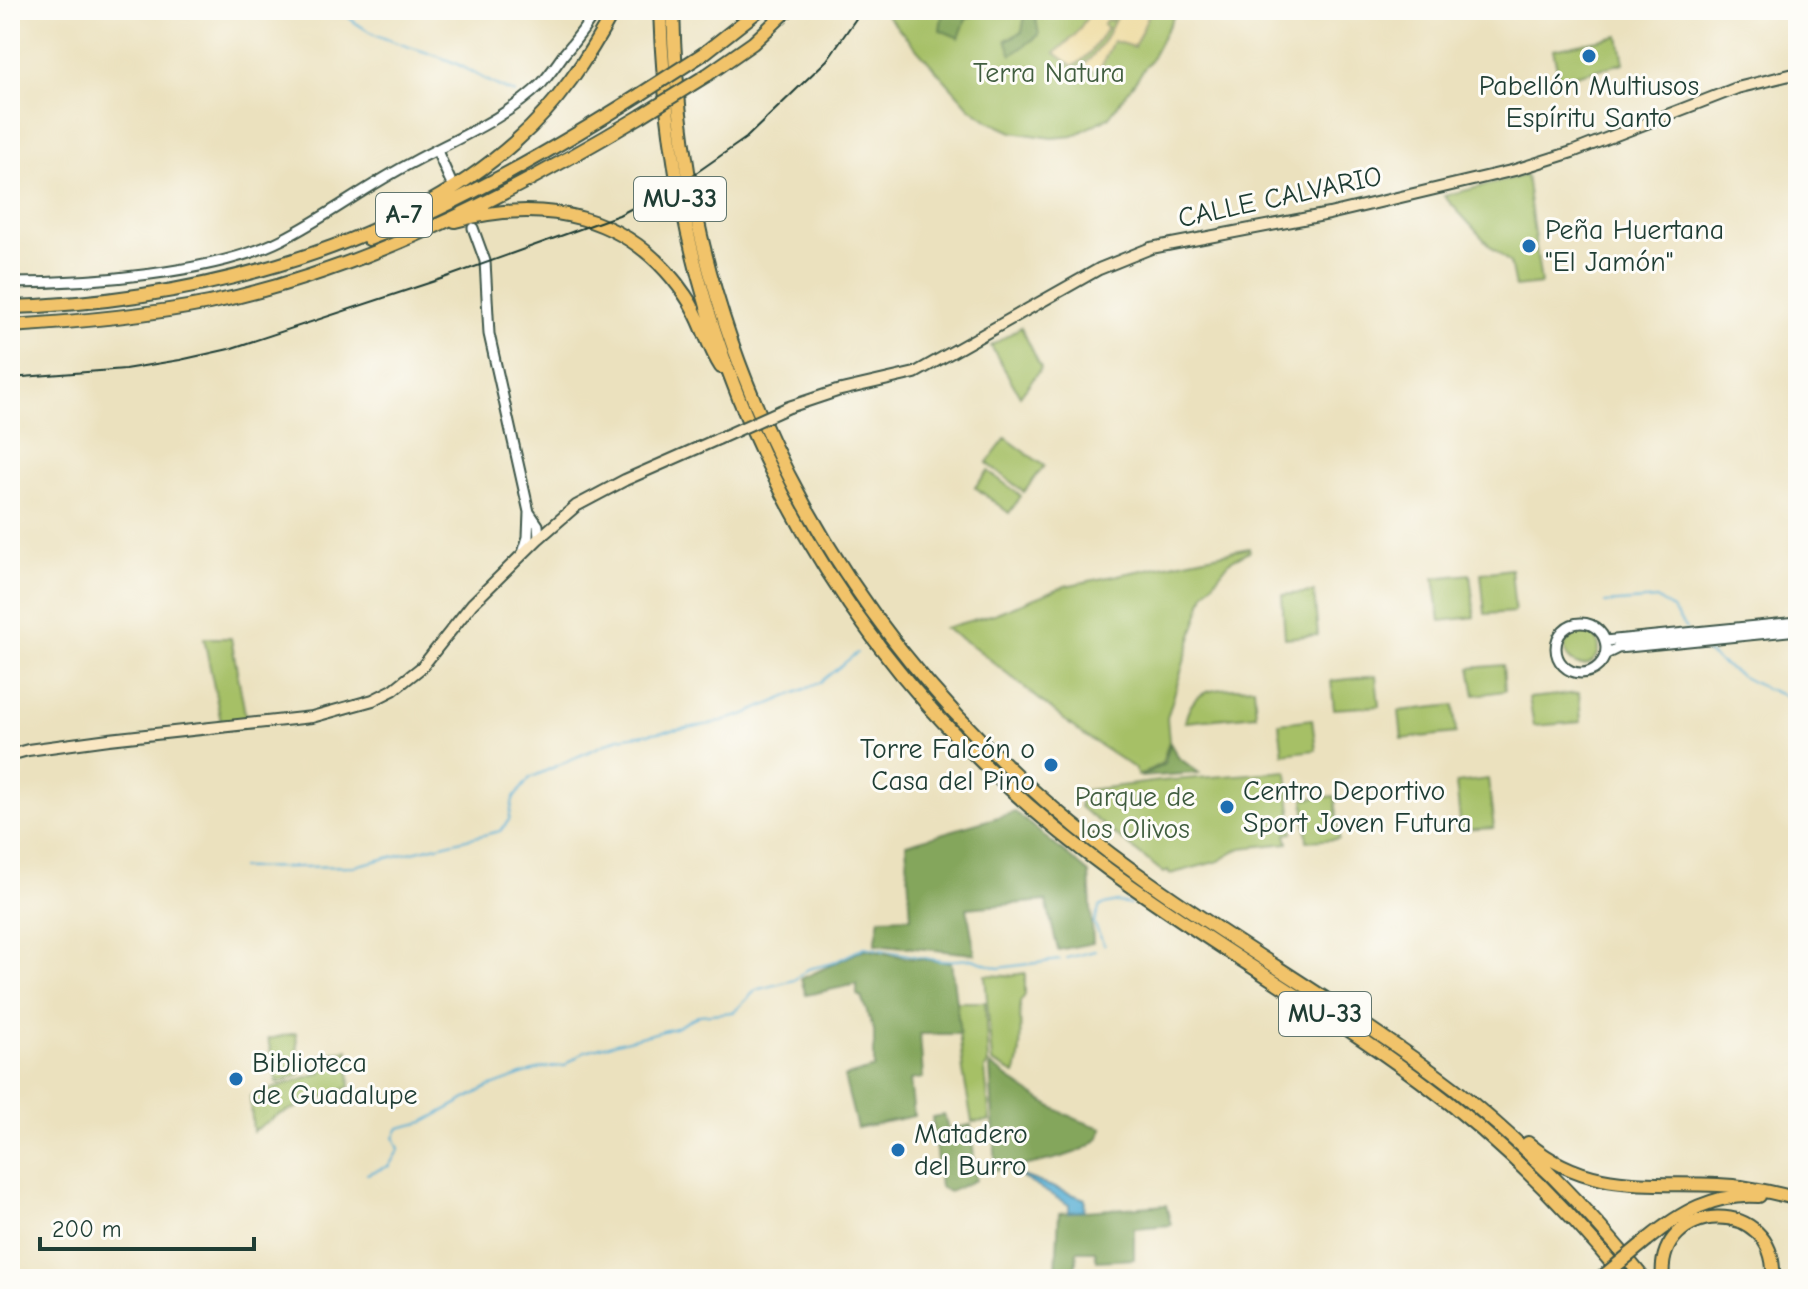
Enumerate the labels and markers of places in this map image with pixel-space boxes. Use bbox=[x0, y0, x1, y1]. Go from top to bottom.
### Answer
marker: Pabellón Multiusos Espíritu Santo bbox=[1580, 47, 1598, 65]
place label: Pabellón Multiusos Espíritu Santo bbox=[1479, 70, 1699, 134]
place label: Peña Huertana "El Jamón" bbox=[1545, 214, 1724, 278]
marker: Peña Huertana "El Jamón" bbox=[1520, 237, 1538, 255]
place label: Torre Falcón o Casa del Pino bbox=[860, 733, 1035, 797]
marker: Torre Falcón o Casa del Pino bbox=[1042, 756, 1060, 774]
place label: Centro Deportivo Sport Joven Futura bbox=[1243, 775, 1472, 839]
marker: Centro Deportivo Sport Joven Futura bbox=[1218, 798, 1236, 816]
place label: Biblioteca de Guadalupe bbox=[252, 1047, 418, 1111]
marker: Biblioteca de Guadalupe bbox=[227, 1070, 245, 1088]
place label: Matadero del Burro bbox=[914, 1118, 1028, 1182]
marker: Matadero del Burro bbox=[889, 1141, 907, 1159]

